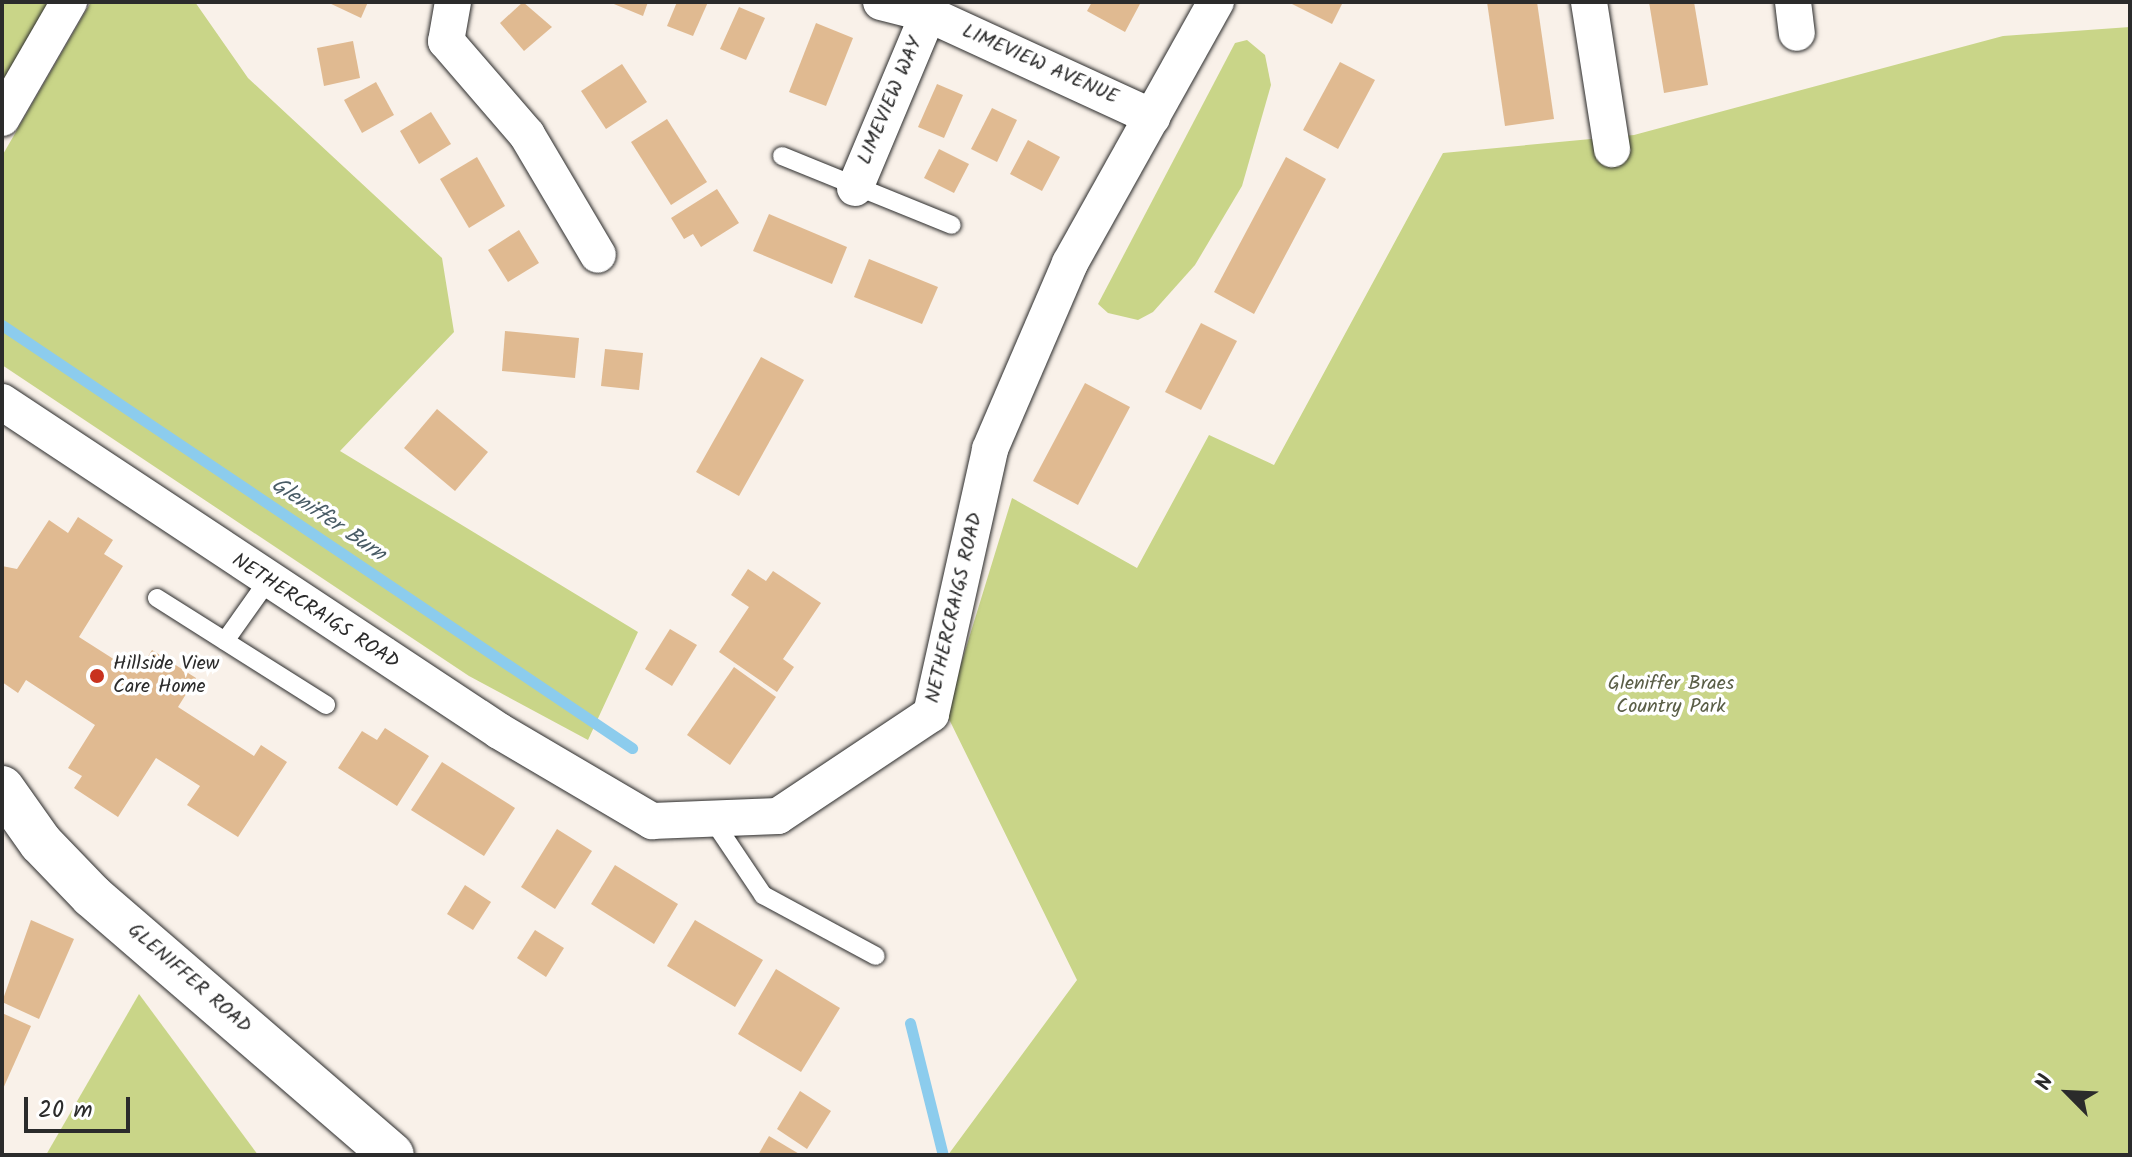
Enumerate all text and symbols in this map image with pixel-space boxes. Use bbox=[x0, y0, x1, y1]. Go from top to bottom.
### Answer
street label: LIMEVIEW AVENUE bbox=[958, 20, 1122, 110]
street label: LIMEVIEW WAY bbox=[853, 34, 929, 168]
water label: Gleniffer Burn bbox=[266, 472, 390, 568]
street label: NETHERCRAIGS ROAD bbox=[921, 510, 989, 706]
street label: NETHERCRAIGS ROAD bbox=[227, 549, 403, 675]
place label: Hillside View Care Home bbox=[113, 652, 219, 699]
marker: Hillside View Care Home bbox=[88, 667, 106, 685]
park label: Gleniffer Braes Country Park bbox=[1608, 673, 1734, 720]
street label: GLENIFFER ROAD bbox=[122, 919, 256, 1039]
north arrow bbox=[2028, 1053, 2108, 1133]
text: N bbox=[2027, 1070, 2064, 1097]
scale bar bbox=[28, 1081, 134, 1131]
text: 20 m bbox=[38, 1091, 93, 1130]

